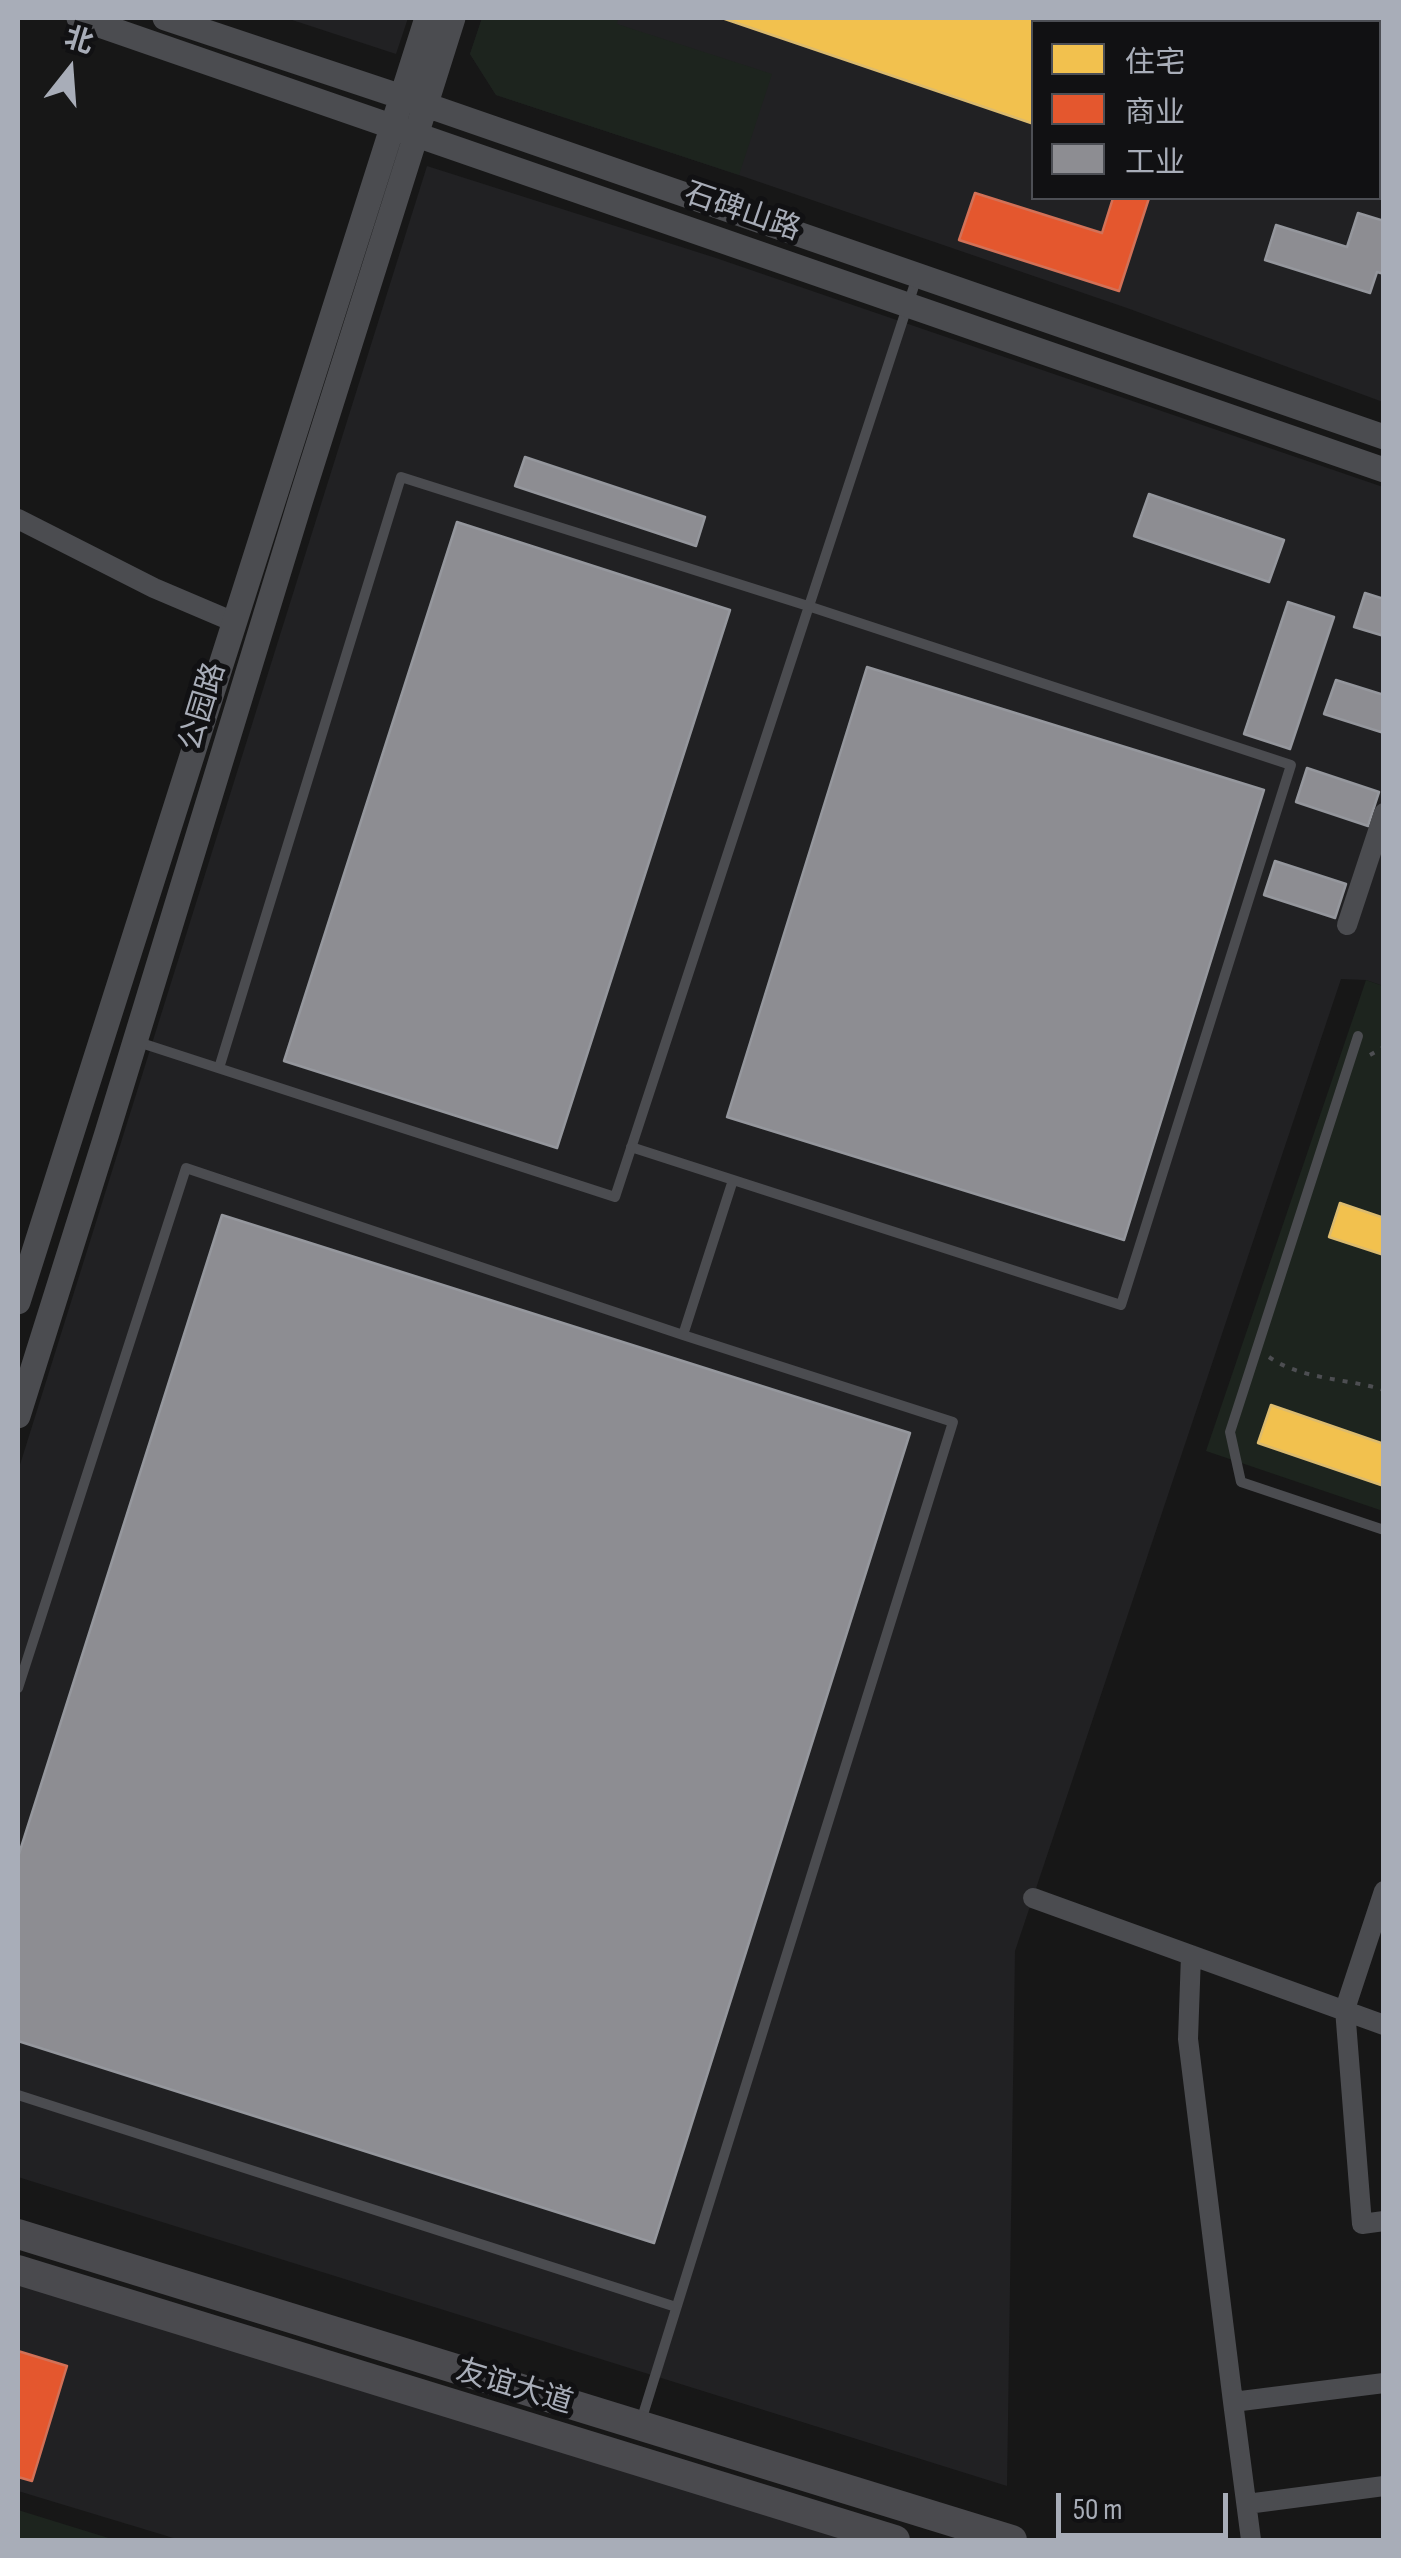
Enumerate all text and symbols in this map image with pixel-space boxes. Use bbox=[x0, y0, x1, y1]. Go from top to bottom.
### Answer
north arrow bbox=[20, 20, 120, 120]
legend bbox=[1031, 20, 1381, 200]
text: 北 bbox=[61, 21, 97, 61]
text: 住宅 bbox=[1125, 45, 1185, 81]
text: 商业 bbox=[1125, 95, 1185, 131]
text: 工业 bbox=[1125, 145, 1185, 181]
street label: 石碑山路 bbox=[679, 176, 805, 250]
street label: 公园路 bbox=[174, 659, 234, 755]
street label: 友谊大道 bbox=[451, 2353, 577, 2423]
scale bar bbox=[1061, 2473, 1234, 2535]
text: 50 m bbox=[1073, 2492, 1122, 2528]

